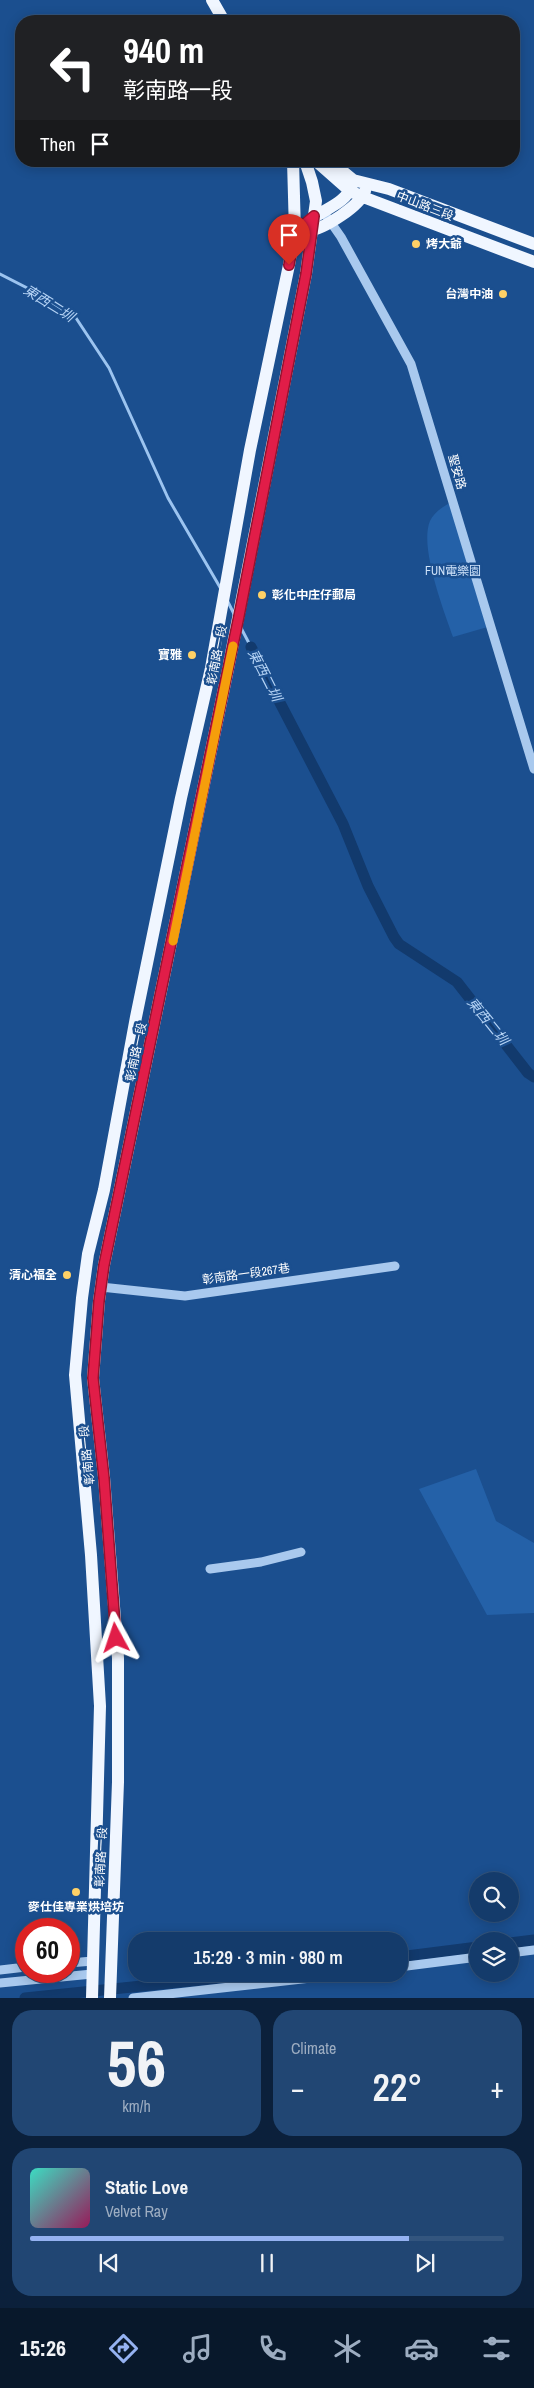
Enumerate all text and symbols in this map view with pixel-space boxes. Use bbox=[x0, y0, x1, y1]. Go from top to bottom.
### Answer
text: 940 m bbox=[123, 27, 204, 74]
icon: left bbox=[40, 35, 105, 100]
text: 彰南路一段 bbox=[123, 75, 233, 105]
icon: arrive bbox=[86, 130, 114, 158]
text: Then bbox=[40, 131, 76, 157]
street label: 中山路三段 bbox=[394, 188, 456, 224]
pin bbox=[268, 214, 310, 265]
icon: arrive bbox=[275, 221, 303, 249]
place label: 烤大爺 bbox=[426, 236, 462, 252]
marker: 烤大爺 bbox=[410, 238, 422, 250]
water label: 東西二圳 bbox=[20, 281, 79, 327]
place label: 台灣中油 bbox=[445, 286, 493, 302]
marker: 台灣中油 bbox=[497, 288, 509, 300]
street label: 聖安路 bbox=[444, 452, 470, 492]
park label: FUN電樂園 bbox=[425, 563, 481, 579]
place label: 彰化中庄仔郵局 bbox=[272, 587, 356, 603]
marker: 彰化中庄仔郵局 bbox=[256, 589, 268, 601]
street label: 彰南路一段 bbox=[203, 624, 231, 686]
water label: 東西二圳 bbox=[244, 646, 287, 706]
place label: 寶雅 bbox=[158, 647, 182, 663]
marker: 寶雅 bbox=[186, 649, 198, 661]
water label: 東西二圳 bbox=[463, 994, 514, 1050]
street label: 彰南路一段 bbox=[122, 1021, 150, 1083]
street label: 彰南路一段267巷 bbox=[201, 1260, 291, 1288]
place label: 清心福全 bbox=[9, 1267, 57, 1283]
marker: 清心福全 bbox=[61, 1269, 73, 1281]
street label: 彰南路一段 bbox=[76, 1424, 98, 1486]
position arrow bbox=[89, 1611, 141, 1663]
street label: 彰南路一段 bbox=[91, 1827, 111, 1887]
map controls bbox=[469, 1872, 519, 1982]
button: search bbox=[469, 1872, 519, 1922]
marker: 麥仕佳專業烘培坊 bbox=[70, 1886, 82, 1898]
place label: 麥仕佳專業烘培坊 bbox=[28, 1899, 124, 1915]
speed limit sign: 60 bbox=[15, 1918, 80, 1983]
button: layers bbox=[469, 1932, 519, 1982]
text: 15:29 · 3 min · 980 m bbox=[193, 1944, 343, 1970]
text: 56 bbox=[107, 2019, 166, 2106]
text: Climate bbox=[291, 2037, 336, 2059]
text: 22° bbox=[373, 2062, 422, 2113]
text: − bbox=[291, 2069, 304, 2107]
text: + bbox=[491, 2069, 504, 2107]
text: km/h bbox=[122, 2095, 151, 2117]
text: Static Love bbox=[105, 2174, 188, 2200]
text: Velvet Ray bbox=[105, 2200, 168, 2222]
icon: previous bbox=[95, 2249, 123, 2277]
icon: pause bbox=[253, 2249, 281, 2277]
icon: next bbox=[411, 2249, 439, 2277]
icon: directions bbox=[106, 2331, 141, 2366]
icon: music bbox=[180, 2331, 215, 2366]
icon: phone bbox=[255, 2331, 290, 2366]
icon: climate bbox=[330, 2331, 365, 2366]
icon: car bbox=[404, 2331, 439, 2366]
icon: filters bbox=[479, 2331, 514, 2366]
text: 15:26 bbox=[20, 2333, 66, 2363]

